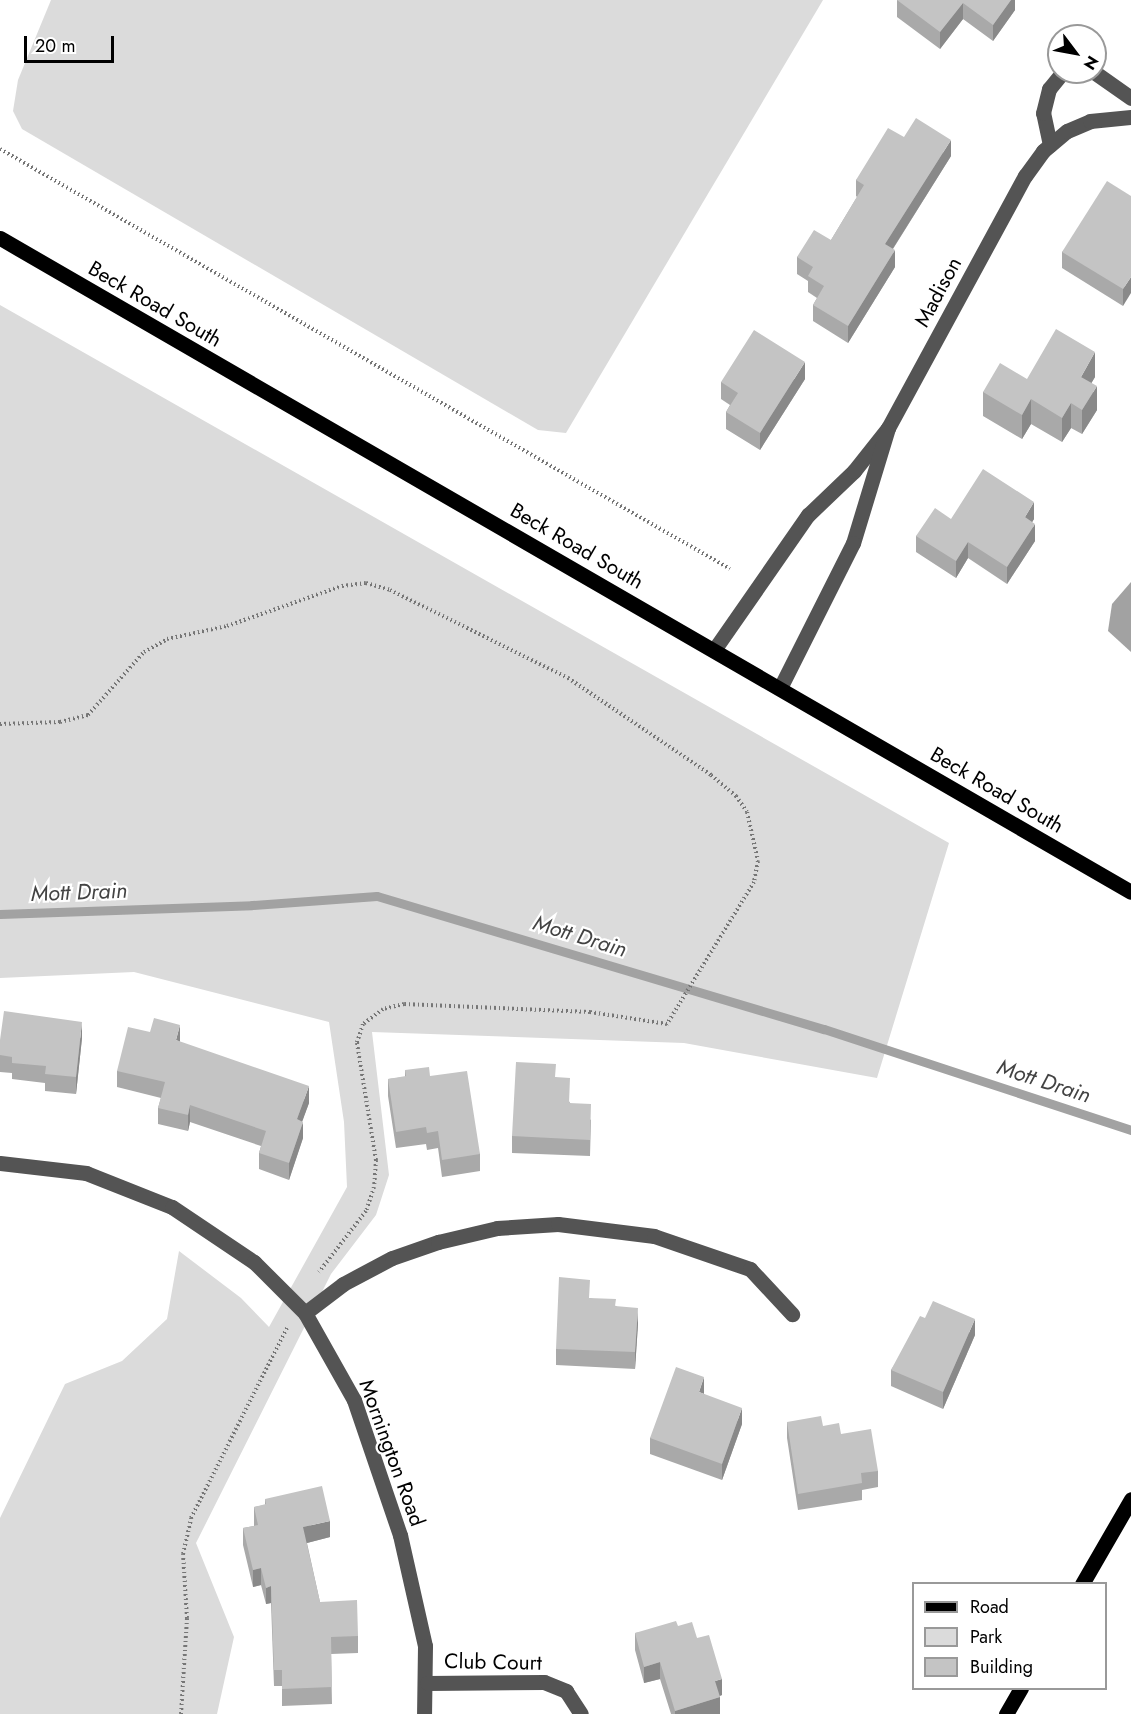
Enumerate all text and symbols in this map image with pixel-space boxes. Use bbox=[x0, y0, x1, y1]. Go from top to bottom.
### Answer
scale bar bbox=[27, 24, 117, 62]
north arrow bbox=[1047, 24, 1107, 84]
text: 20 m bbox=[35, 33, 75, 59]
text: N bbox=[1078, 51, 1104, 74]
street label: Madison bbox=[909, 253, 967, 331]
street label: Beck Road South bbox=[84, 256, 226, 352]
street label: Beck Road South bbox=[506, 498, 648, 594]
street label: Beck Road South bbox=[926, 742, 1068, 838]
water label: Mott Drain bbox=[30, 877, 128, 907]
water label: Mott Drain bbox=[530, 909, 630, 963]
water label: Mott Drain bbox=[994, 1054, 1094, 1108]
street label: Mornington Road bbox=[354, 1376, 430, 1530]
legend bbox=[912, 1582, 1107, 1690]
text: Road bbox=[970, 1594, 1009, 1620]
text: Park bbox=[970, 1624, 1002, 1650]
street label: Club Court bbox=[444, 1649, 542, 1675]
text: Building bbox=[970, 1654, 1033, 1680]

